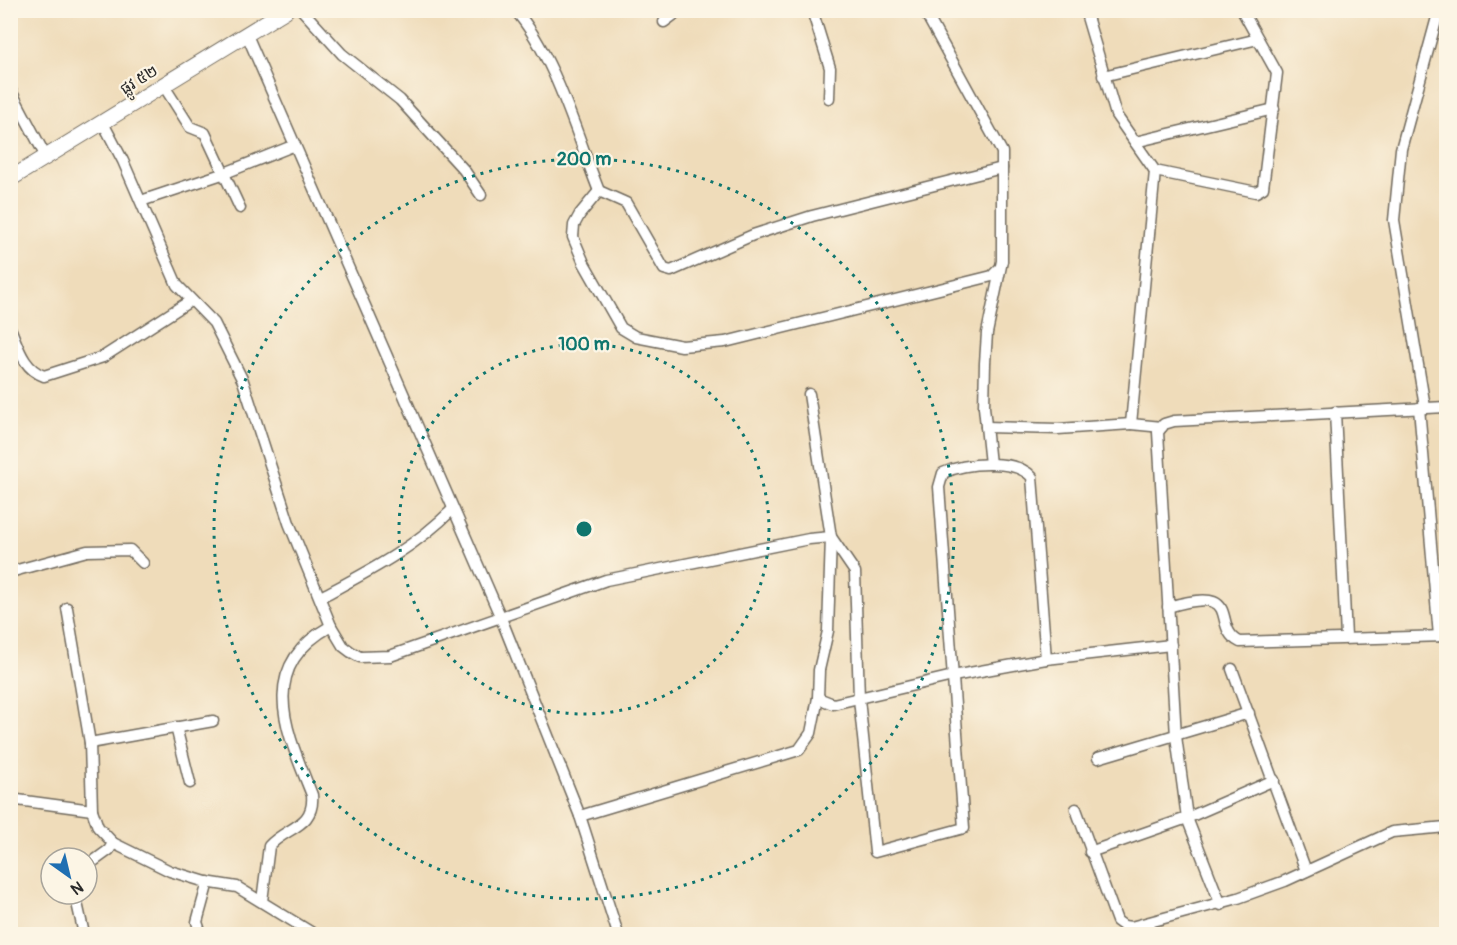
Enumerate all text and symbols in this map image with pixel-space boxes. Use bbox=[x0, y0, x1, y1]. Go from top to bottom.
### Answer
street label: ផ្លូវ ៥២ bbox=[116, 61, 164, 103]
text: 200 m bbox=[557, 148, 611, 171]
text: 100 m bbox=[558, 333, 610, 356]
centre of rings bbox=[574, 519, 594, 539]
north arrow bbox=[39, 846, 99, 906]
text: N bbox=[67, 876, 87, 899]

